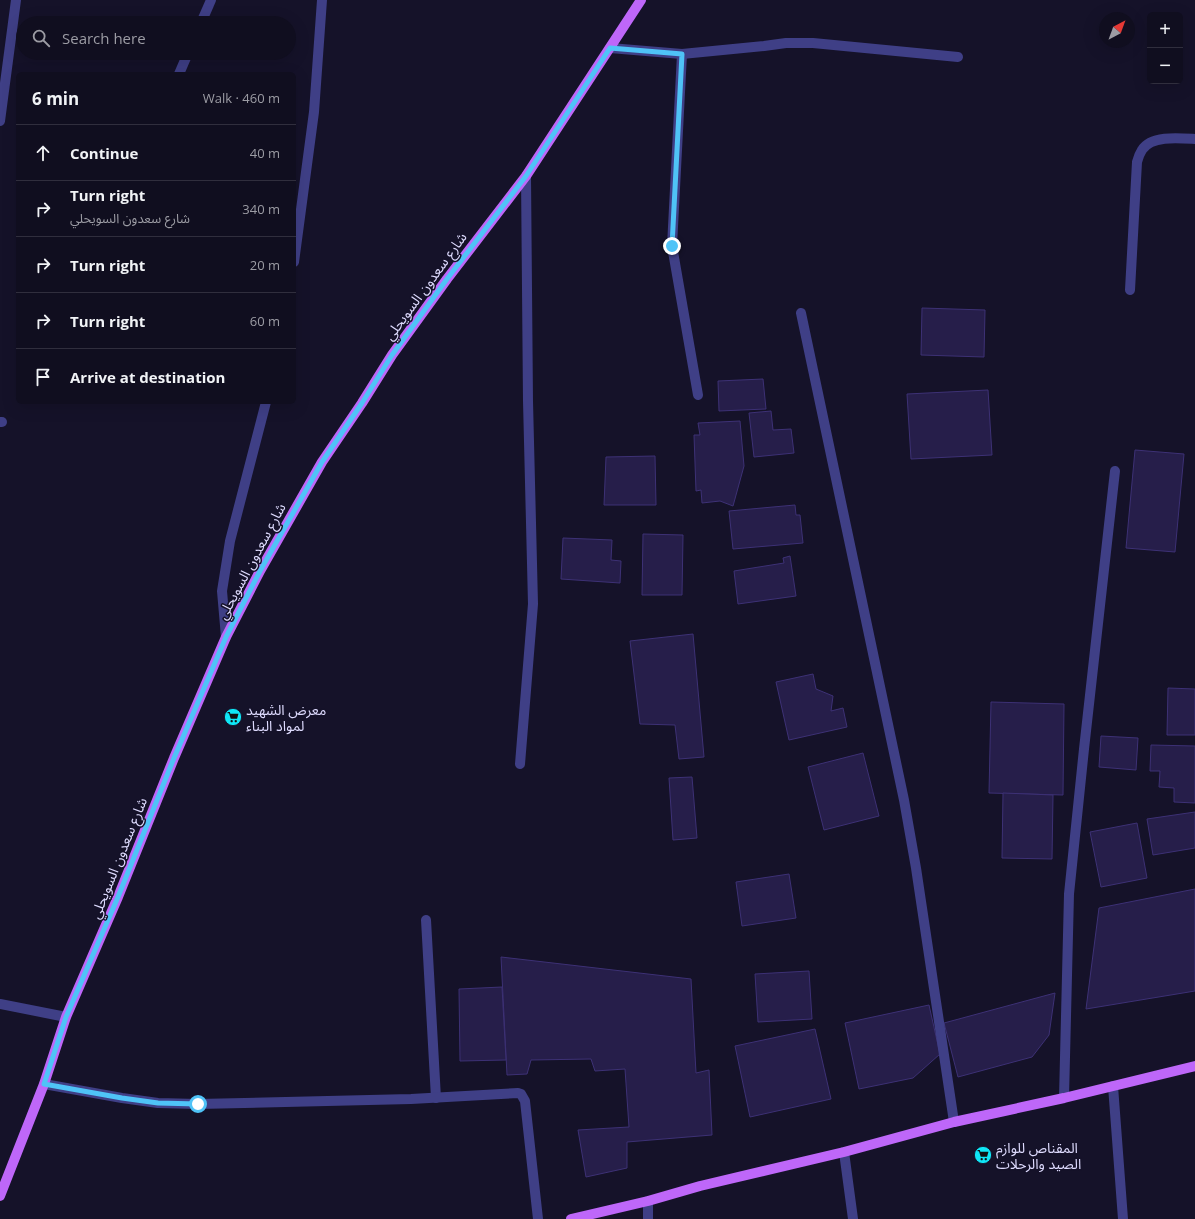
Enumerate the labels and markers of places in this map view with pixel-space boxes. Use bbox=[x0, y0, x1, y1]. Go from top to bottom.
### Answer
place label: معرض الشهيد لمواد البناء bbox=[246, 700, 326, 735]
supermarket icon: معرض الشهيد لمواد البناء bbox=[223, 707, 243, 727]
place label: المقناص للوازم الصيد والرحلات bbox=[996, 1138, 1081, 1173]
supermarket icon: المقناص للوازم الصيد والرحلات bbox=[973, 1145, 993, 1165]

